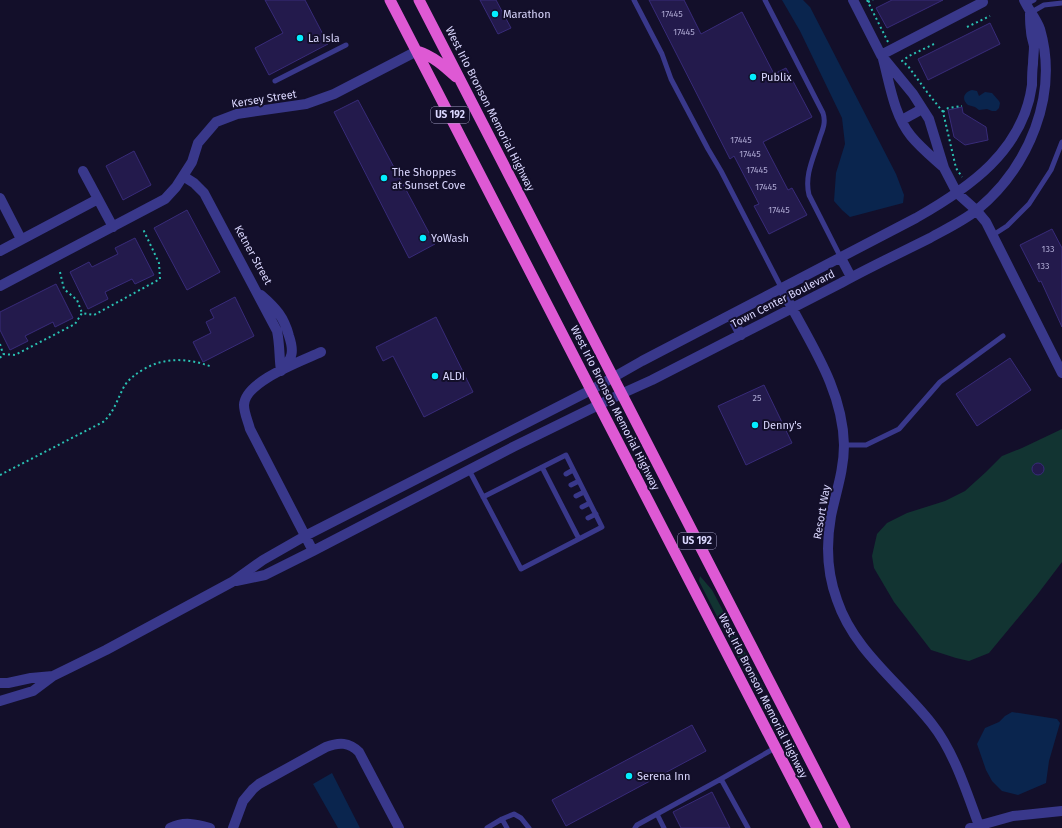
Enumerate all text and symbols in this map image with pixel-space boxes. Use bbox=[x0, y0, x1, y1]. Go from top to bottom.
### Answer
place label: Marathon bbox=[503, 8, 551, 21]
marker: Marathon bbox=[490, 9, 500, 19]
house number: 17445 bbox=[661, 9, 683, 19]
street label: West Irlo Bronson Memorial Highway bbox=[443, 25, 538, 194]
house number: 17445 bbox=[673, 27, 695, 37]
place label: La Isla bbox=[308, 32, 340, 45]
marker: La Isla bbox=[295, 33, 305, 43]
place label: Publix bbox=[761, 71, 792, 84]
marker: Publix bbox=[748, 72, 758, 82]
street label: Kersey Street bbox=[231, 87, 297, 111]
road number: US 192 bbox=[431, 107, 469, 123]
house number: 17445 bbox=[730, 135, 752, 145]
house number: 17445 bbox=[739, 149, 761, 159]
house number: 17445 bbox=[746, 165, 768, 175]
place label: The Shoppes at Sunset Cove bbox=[392, 166, 465, 192]
marker: The Shoppes at Sunset Cove bbox=[379, 173, 389, 183]
house number: 17445 bbox=[755, 182, 777, 192]
house number: 17445 bbox=[768, 205, 790, 215]
street label: Ketner Street bbox=[231, 223, 275, 287]
place label: YoWash bbox=[431, 232, 469, 245]
marker: YoWash bbox=[418, 233, 428, 243]
house number: 133 bbox=[1042, 244, 1054, 254]
house number: 133 bbox=[1037, 261, 1049, 271]
street label: Town Center Boulevard bbox=[729, 267, 837, 331]
street label: West Irlo Bronson Memorial Highway bbox=[568, 324, 663, 493]
place label: ALDI bbox=[443, 370, 465, 383]
marker: ALDI bbox=[430, 371, 440, 381]
house number: 25 bbox=[753, 393, 762, 403]
place label: Denny's bbox=[763, 419, 802, 432]
marker: Denny's bbox=[750, 420, 760, 430]
street label: Resort Way bbox=[811, 483, 833, 540]
road number: US 192 bbox=[678, 533, 716, 549]
street label: West Irlo Bronson Memorial Highway bbox=[716, 612, 811, 781]
place label: Serena Inn bbox=[637, 770, 690, 783]
marker: Serena Inn bbox=[624, 771, 634, 781]

